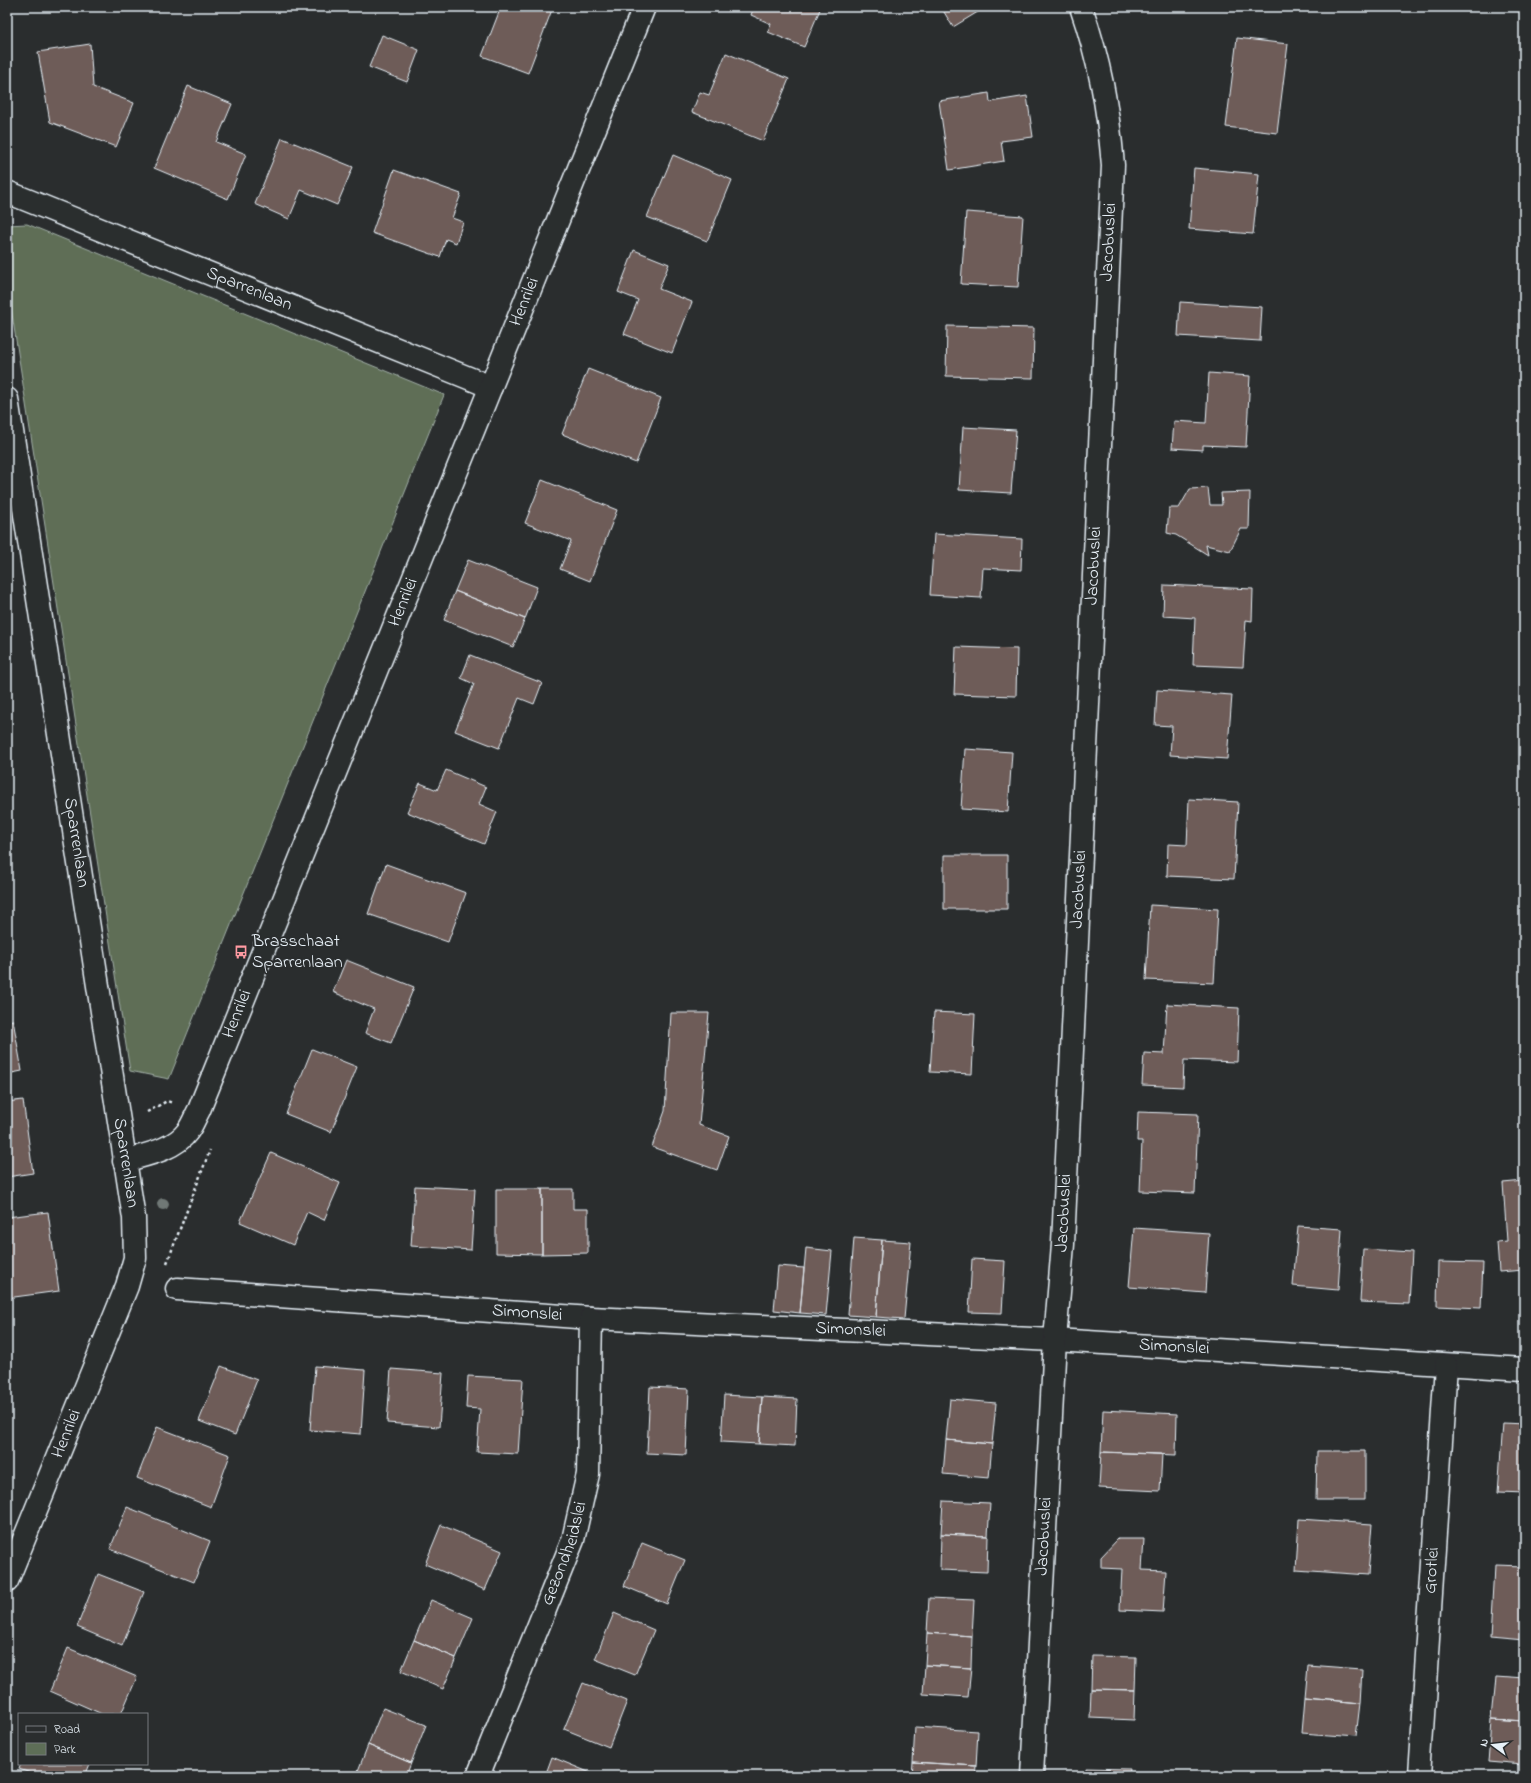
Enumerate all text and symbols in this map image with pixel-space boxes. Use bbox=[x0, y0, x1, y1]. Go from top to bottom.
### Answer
street label: Jacobuslei bbox=[1095, 202, 1124, 282]
street label: Sparrenlaan bbox=[202, 261, 296, 319]
street label: Henrilei bbox=[503, 274, 547, 330]
street label: Jacobuslei bbox=[1080, 526, 1109, 606]
street label: Henrilei bbox=[382, 574, 425, 631]
street label: Sparrenlaan bbox=[56, 796, 96, 890]
street label: Jacobuslei bbox=[1065, 849, 1094, 929]
place label: Brasschaat Sparrenlaan bbox=[251, 929, 343, 976]
bus stop icon: Brasschaat Sparrenlaan bbox=[233, 944, 249, 960]
street label: Henrilei bbox=[216, 986, 259, 1043]
street label: Sparrenlaan bbox=[106, 1116, 145, 1210]
street label: Jacobuslei bbox=[1049, 1173, 1079, 1253]
street label: Simonslei bbox=[491, 1298, 563, 1329]
street label: Simonslei bbox=[815, 1316, 887, 1345]
street label: Simonslei bbox=[1138, 1332, 1210, 1363]
street label: Henrilei bbox=[45, 1406, 89, 1462]
street label: Jacobuslei bbox=[1030, 1496, 1060, 1576]
street label: Gezondheidslei bbox=[535, 1499, 594, 1610]
street label: Grotlei bbox=[1418, 1546, 1447, 1595]
legend bbox=[18, 1713, 148, 1765]
text: Road bbox=[54, 1721, 80, 1739]
north arrow bbox=[1473, 1725, 1513, 1765]
text: N bbox=[1476, 1737, 1493, 1748]
text: Park bbox=[54, 1741, 76, 1759]

